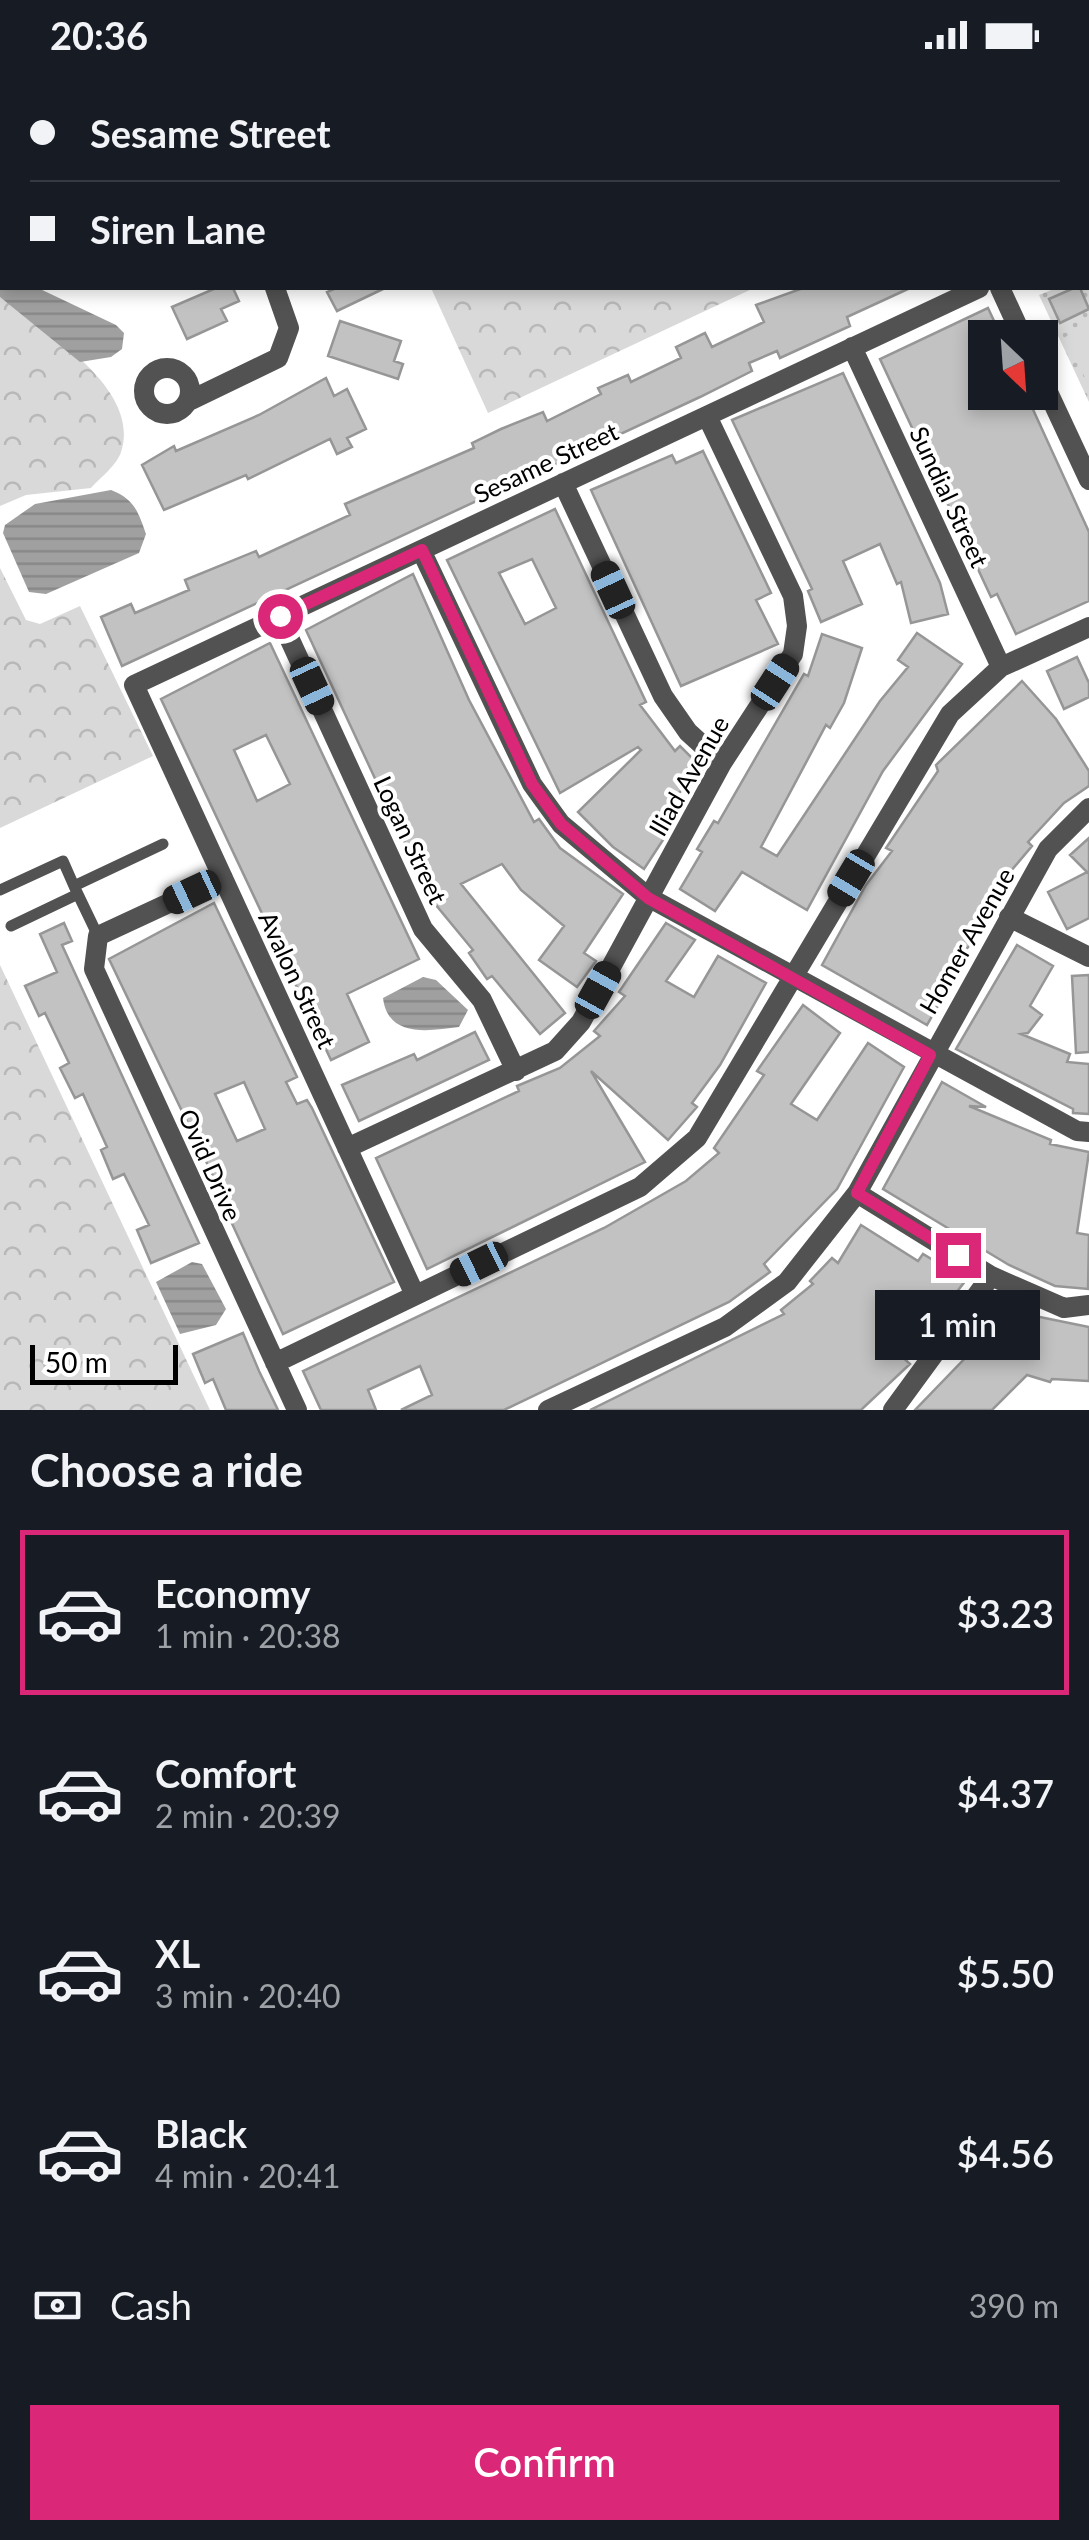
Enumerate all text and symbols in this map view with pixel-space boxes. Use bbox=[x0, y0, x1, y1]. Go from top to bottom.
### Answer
text: 20:36 bbox=[50, 12, 148, 58]
text: Sesame Street bbox=[90, 110, 331, 156]
text: Siren Lane bbox=[90, 206, 266, 252]
north arrow bbox=[968, 320, 1058, 410]
map controls bbox=[968, 320, 1058, 410]
street label: Sesame Street bbox=[469, 416, 623, 509]
street label: Sundial Street bbox=[904, 421, 996, 572]
car bbox=[587, 556, 639, 624]
route start bbox=[258, 594, 303, 639]
car bbox=[746, 649, 804, 715]
car bbox=[286, 652, 338, 720]
street label: Iliad Avenue bbox=[642, 710, 734, 841]
street label: Logan Street bbox=[368, 771, 454, 908]
car bbox=[823, 845, 879, 911]
street label: Homer Avenue bbox=[912, 862, 1020, 1019]
car bbox=[158, 866, 226, 918]
street label: Avalon Street bbox=[253, 907, 343, 1053]
car bbox=[570, 956, 626, 1024]
street label: Ovid Drive bbox=[173, 1104, 249, 1225]
route end bbox=[936, 1233, 981, 1278]
car bbox=[445, 1237, 513, 1291]
callout: 1 min bbox=[876, 1290, 1040, 1360]
text: 1 min bbox=[918, 1305, 997, 1344]
scale bar bbox=[30, 1340, 178, 1384]
text: 50 m bbox=[45, 1345, 108, 1379]
text: Choose a ride bbox=[30, 1443, 303, 1497]
icon: car bbox=[35, 1568, 125, 1658]
text: Economy bbox=[155, 1570, 310, 1616]
text: $3.23 bbox=[957, 1590, 1054, 1636]
text: 1 min · 20:38 bbox=[155, 1616, 341, 1655]
icon: car bbox=[35, 1748, 125, 1838]
text: Comfort bbox=[155, 1750, 296, 1796]
text: $4.37 bbox=[957, 1770, 1054, 1816]
text: 2 min · 20:39 bbox=[155, 1796, 341, 1835]
icon: car bbox=[35, 1928, 125, 2018]
text: XL bbox=[155, 1930, 200, 1976]
text: $5.50 bbox=[957, 1950, 1054, 1996]
text: 3 min · 20:40 bbox=[155, 1976, 341, 2015]
icon: car bbox=[35, 2108, 125, 2198]
text: Black bbox=[155, 2110, 247, 2156]
text: $4.56 bbox=[957, 2130, 1054, 2176]
text: 4 min · 20:41 bbox=[155, 2156, 341, 2195]
icon: cash bbox=[30, 2278, 85, 2333]
text: Cash bbox=[110, 2282, 192, 2328]
text: 390 m bbox=[969, 2286, 1059, 2325]
button: Confirm bbox=[30, 2405, 1059, 2520]

